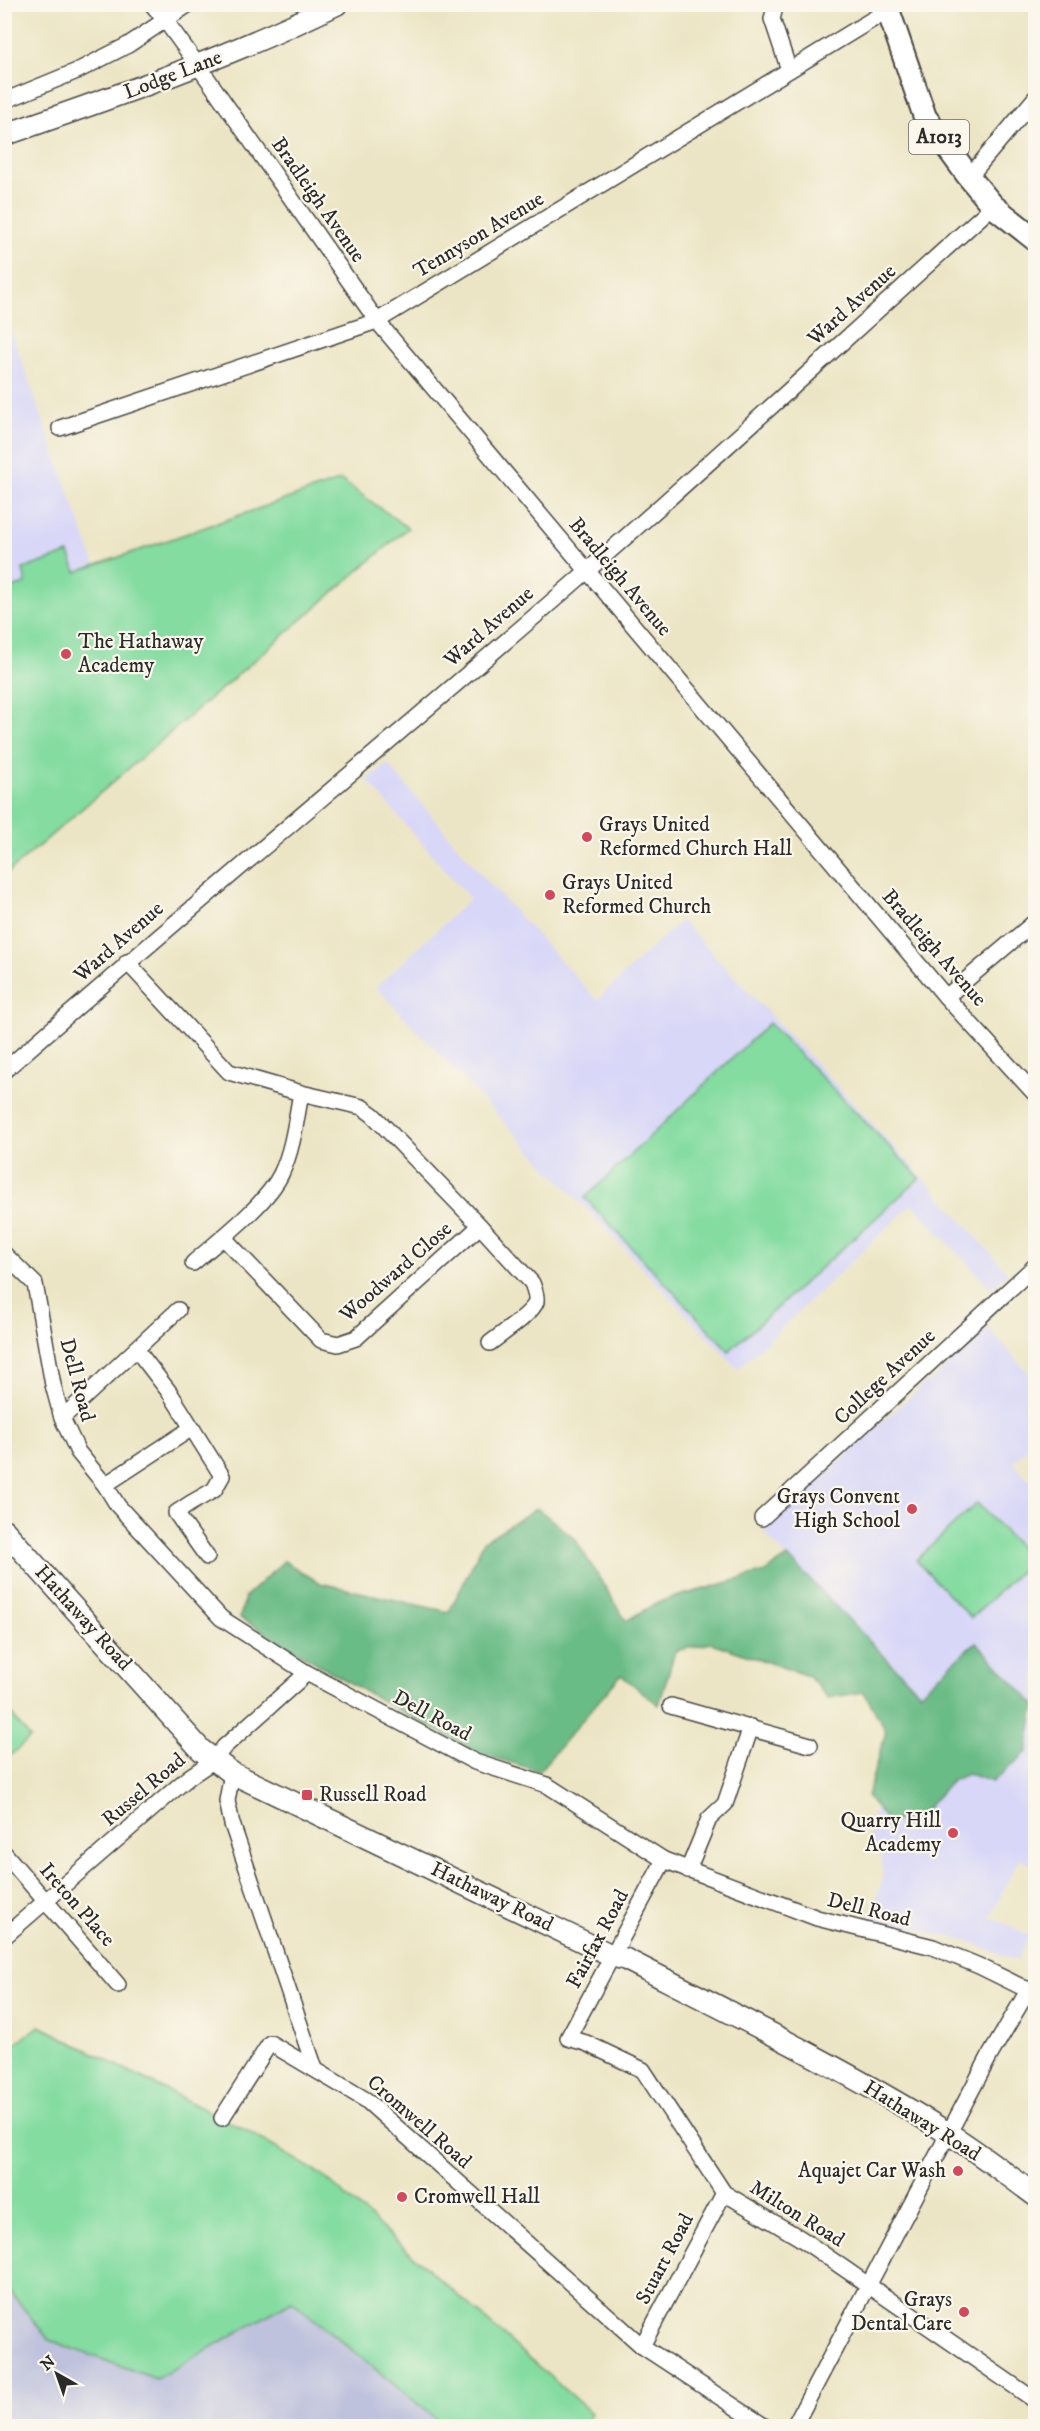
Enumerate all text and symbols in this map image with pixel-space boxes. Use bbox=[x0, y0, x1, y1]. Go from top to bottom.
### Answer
street label: Lodge Lane bbox=[120, 44, 226, 106]
road number: A1013 bbox=[909, 120, 969, 154]
street label: Bradleigh Avenue bbox=[265, 132, 371, 268]
street label: Tennyson Avenue bbox=[409, 186, 549, 284]
street label: Ward Avenue bbox=[802, 258, 902, 352]
street label: Bradleigh Avenue bbox=[563, 512, 677, 642]
street label: Ward Avenue bbox=[438, 581, 539, 674]
place label: The Hathaway Academy bbox=[78, 629, 204, 679]
marker: The Hathaway Academy bbox=[59, 647, 73, 661]
place label: Grays United Reformed Church Hall bbox=[599, 812, 793, 862]
marker: Grays United Reformed Church Hall bbox=[580, 830, 594, 844]
place label: Grays United Reformed Church bbox=[562, 870, 711, 920]
street label: Bradleigh Avenue bbox=[876, 884, 992, 1012]
marker: Grays United Reformed Church bbox=[543, 888, 557, 902]
street label: Ward Avenue bbox=[68, 896, 169, 989]
street label: Woodward Close bbox=[334, 1216, 458, 1328]
street label: College Avenue bbox=[829, 1323, 941, 1431]
street label: Dell Road bbox=[53, 1336, 101, 1425]
place label: Grays Convent High School bbox=[777, 1484, 901, 1534]
marker: Grays Convent High School bbox=[905, 1502, 919, 1516]
street label: Hathaway Road bbox=[29, 1560, 138, 1677]
street label: Dell Road bbox=[388, 1685, 476, 1748]
street label: Russel Road bbox=[97, 1747, 191, 1832]
place label: Russell Road bbox=[319, 1782, 427, 1808]
marker: Russell Road bbox=[300, 1788, 314, 1802]
place label: Quarry Hill Academy bbox=[841, 1808, 942, 1858]
marker: Quarry Hill Academy bbox=[946, 1826, 960, 1840]
street label: Hathaway Road bbox=[426, 1856, 558, 1938]
street label: Ireton Place bbox=[34, 1858, 121, 1952]
street label: Fairfax Road bbox=[561, 1885, 635, 1993]
street label: Dell Road bbox=[825, 1887, 914, 1933]
street label: Cromwell Road bbox=[361, 2069, 477, 2175]
street label: Hathaway Road bbox=[859, 2075, 986, 2168]
place label: Aquajet Car Wash bbox=[798, 2158, 946, 2184]
marker: Aquajet Car Wash bbox=[951, 2164, 965, 2178]
street label: Milton Road bbox=[745, 2175, 850, 2254]
place label: Cromwell Hall bbox=[414, 2184, 541, 2210]
marker: Cromwell Hall bbox=[395, 2190, 409, 2204]
street label: Stuart Road bbox=[630, 2209, 700, 2309]
place label: Grays Dental Care bbox=[851, 2287, 952, 2337]
marker: Grays Dental Care bbox=[957, 2305, 971, 2319]
north arrow bbox=[27, 2344, 87, 2404]
text: N bbox=[37, 2351, 59, 2375]

